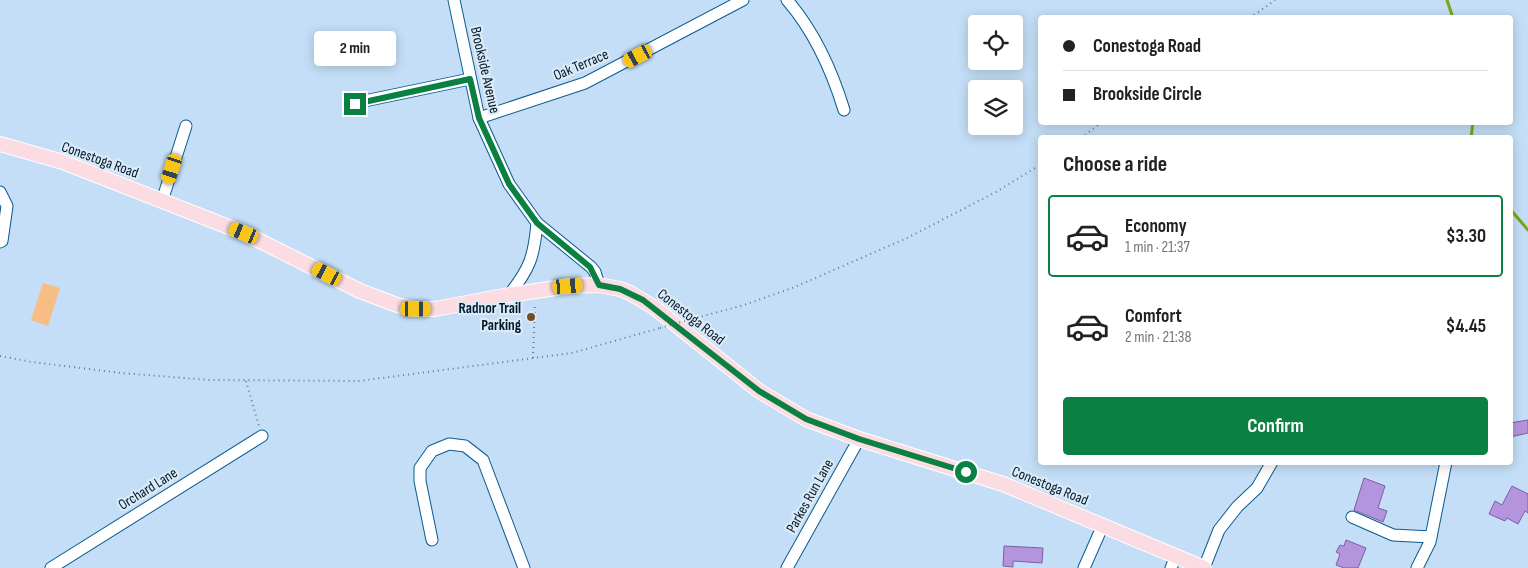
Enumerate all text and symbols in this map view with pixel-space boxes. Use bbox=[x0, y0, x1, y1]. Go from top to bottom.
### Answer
map controls bbox=[968, 15, 1023, 135]
button: locate bbox=[968, 15, 1023, 70]
street label: Brookside Avenue bbox=[466, 25, 504, 115]
callout: 2 min bbox=[314, 32, 396, 66]
text: Conestoga Road bbox=[1093, 35, 1201, 58]
text: 2 min bbox=[340, 39, 370, 58]
car bbox=[621, 42, 654, 70]
street label: Oak Terrace bbox=[550, 45, 612, 85]
button: layers bbox=[968, 80, 1023, 135]
text: Brookside Circle bbox=[1093, 83, 1202, 106]
route end bbox=[344, 93, 366, 115]
street label: Conestoga Road bbox=[59, 137, 141, 183]
text: Choose a ride bbox=[1063, 151, 1167, 178]
car bbox=[160, 152, 183, 186]
icon: car bbox=[1065, 214, 1110, 259]
text: Economy bbox=[1125, 215, 1187, 238]
car bbox=[227, 220, 260, 246]
text: $3.30 bbox=[1446, 225, 1486, 248]
text: 1 min · 21:37 bbox=[1125, 238, 1190, 257]
car bbox=[310, 261, 343, 287]
car bbox=[552, 277, 583, 295]
street label: Conestoga Road bbox=[653, 285, 729, 349]
place label: Radnor Trail Parking bbox=[459, 299, 522, 335]
car bbox=[401, 302, 431, 317]
icon: car bbox=[1065, 304, 1110, 349]
text: Comfort bbox=[1125, 305, 1182, 328]
marker: Radnor Trail Parking bbox=[525, 311, 537, 323]
text: $4.45 bbox=[1446, 315, 1486, 338]
text: 2 min · 21:38 bbox=[1125, 328, 1191, 347]
button: Confirm bbox=[1063, 397, 1488, 455]
street label: Parkes Run Lane bbox=[782, 456, 838, 536]
route start bbox=[955, 461, 977, 483]
street label: Conestoga Road bbox=[1009, 462, 1091, 510]
street label: Orchard Lane bbox=[115, 463, 181, 515]

